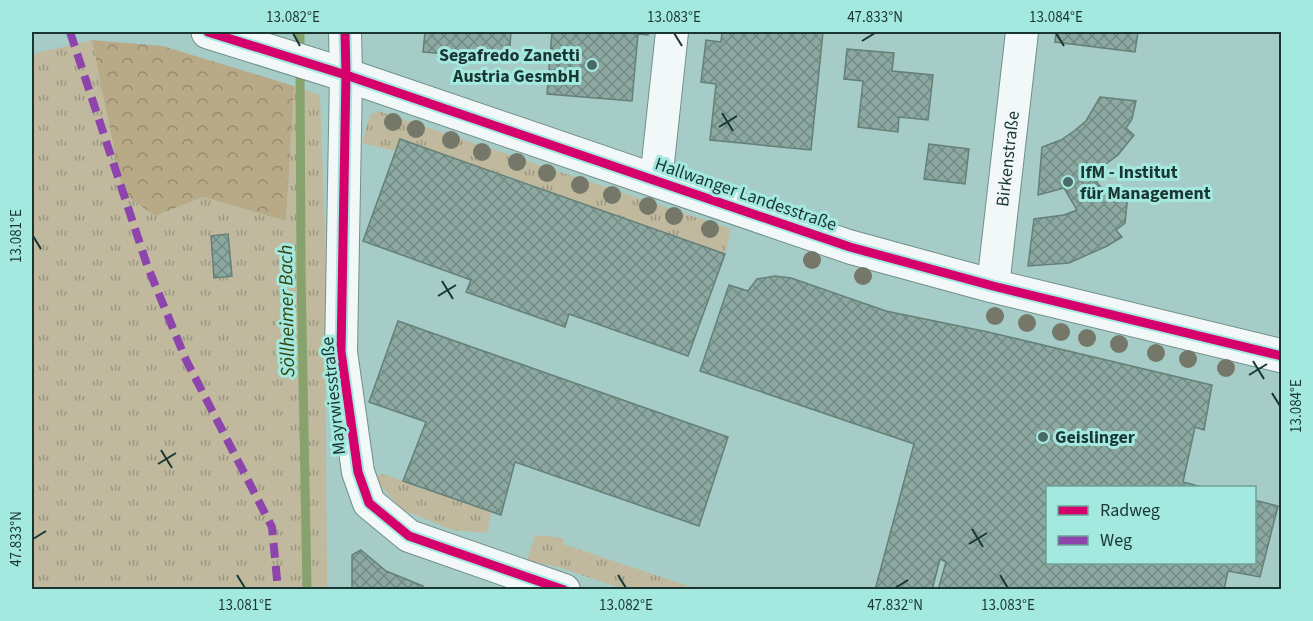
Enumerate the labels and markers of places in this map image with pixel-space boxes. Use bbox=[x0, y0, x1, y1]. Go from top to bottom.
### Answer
place label: Segafredo Zanetti Austria GesmbH bbox=[439, 43, 580, 89]
marker: Segafredo Zanetti Austria GesmbH bbox=[585, 58, 599, 72]
place label: IfM - Institut für Management bbox=[1080, 160, 1211, 206]
marker: IfM - Institut für Management bbox=[1061, 175, 1075, 189]
place label: Geislinger bbox=[1055, 425, 1136, 450]
marker: Geislinger bbox=[1036, 430, 1050, 444]

